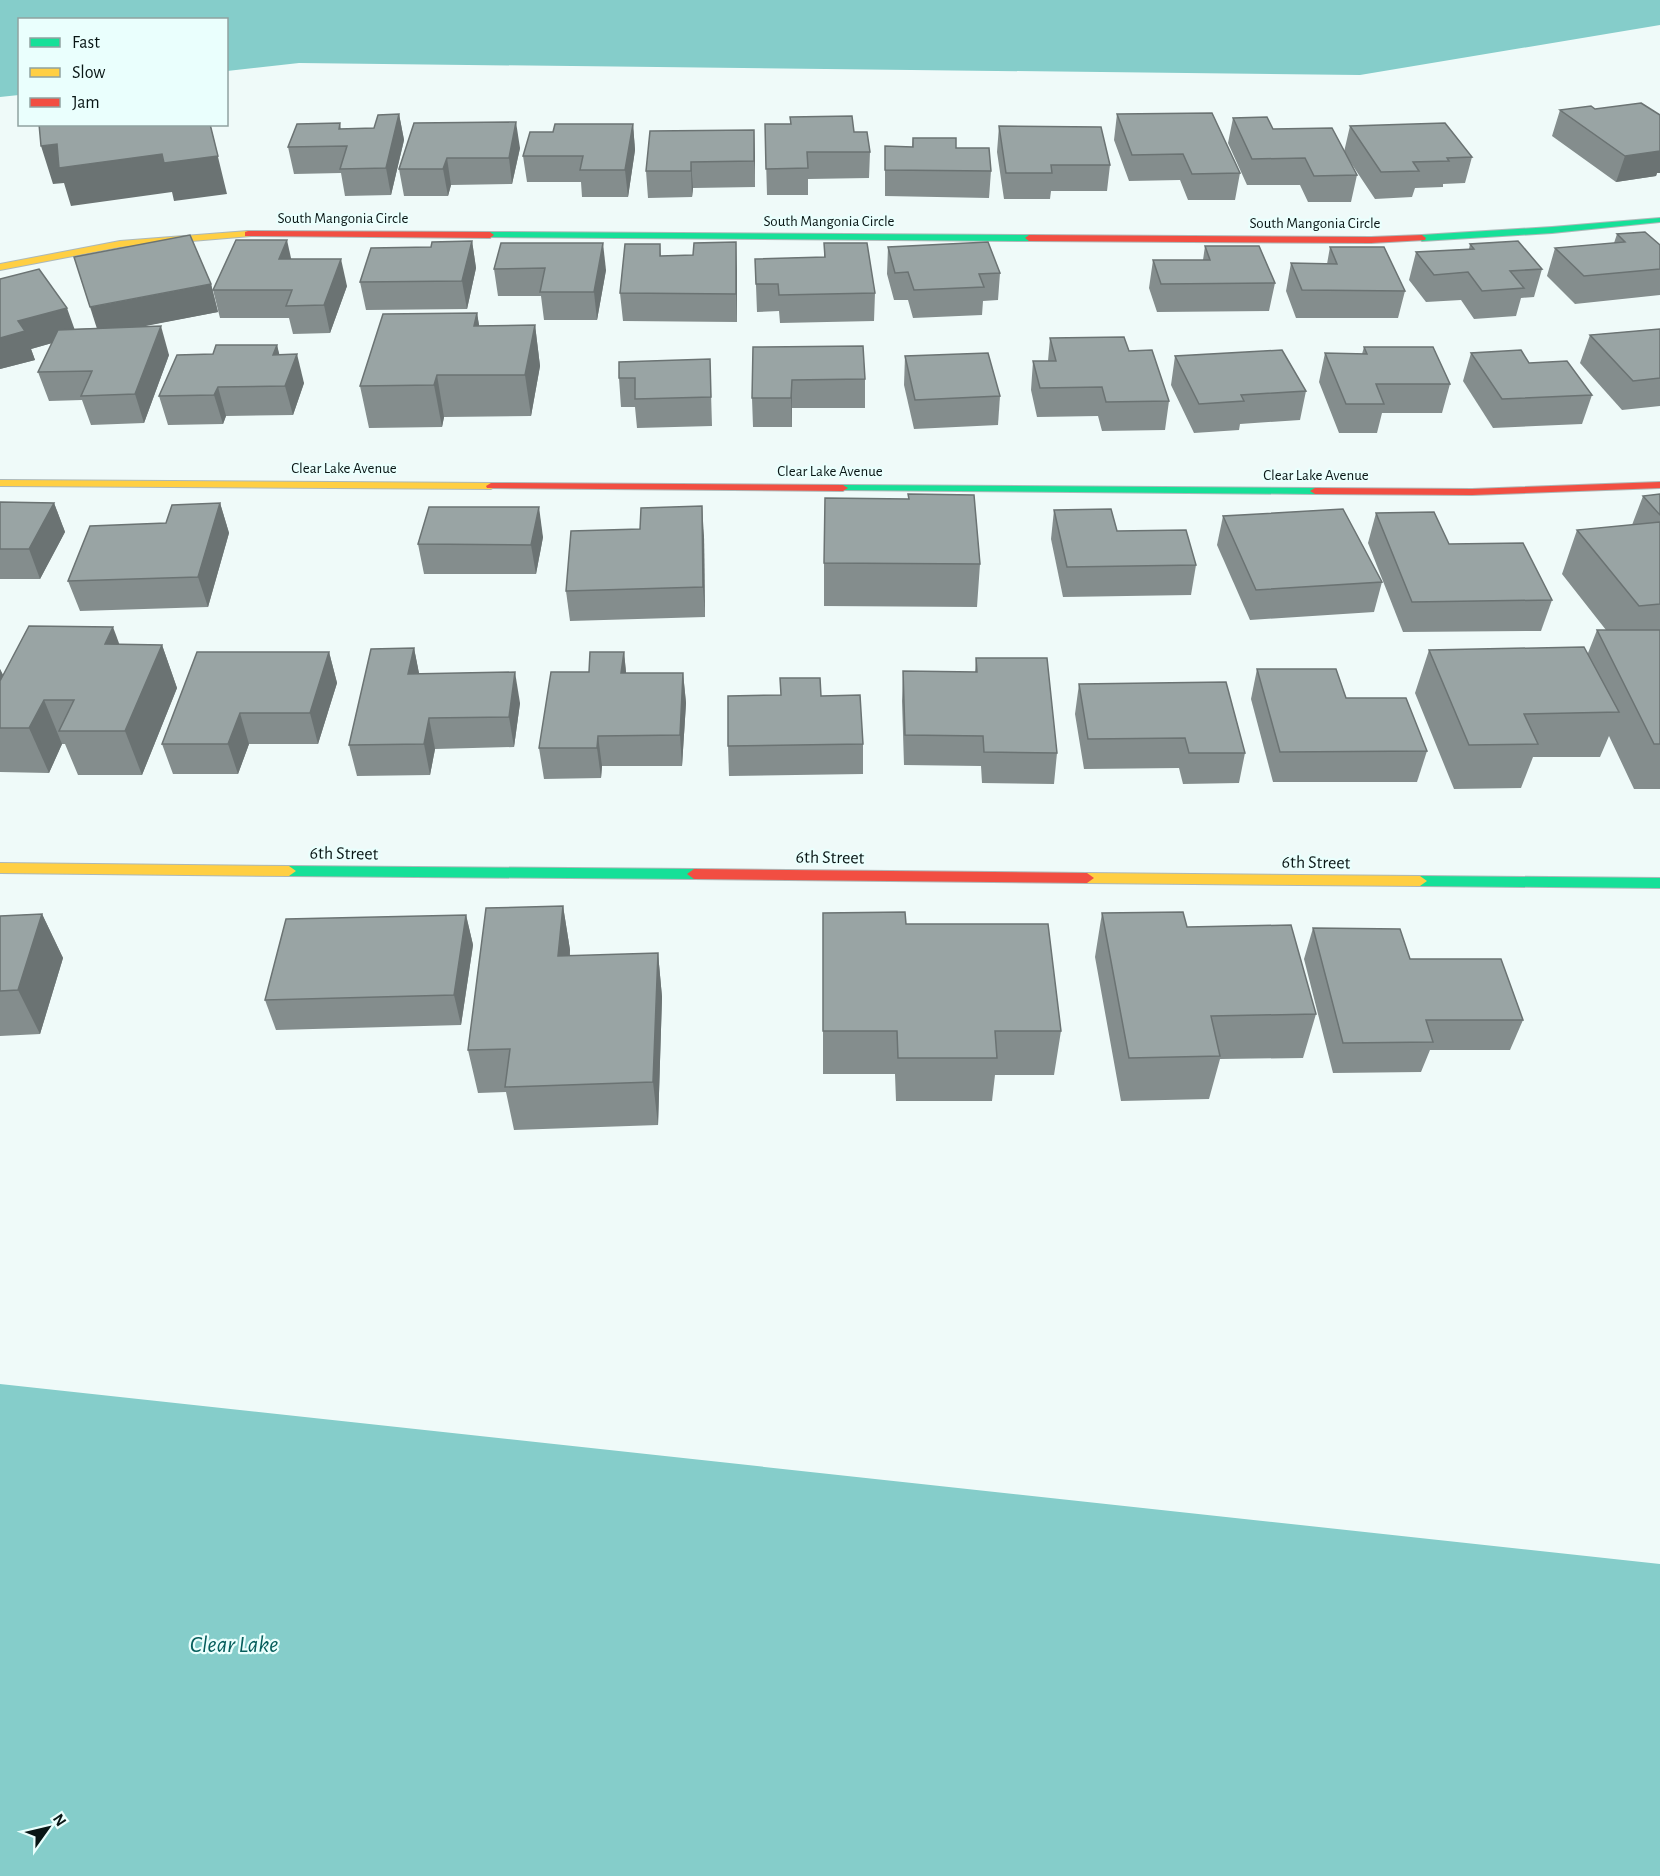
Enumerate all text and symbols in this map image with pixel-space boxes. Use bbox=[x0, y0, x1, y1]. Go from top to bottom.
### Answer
legend bbox=[18, 18, 228, 126]
text: Fast bbox=[72, 34, 100, 52]
text: Slow bbox=[72, 64, 105, 82]
text: Jam bbox=[72, 94, 100, 112]
street label: South Mangonia Circle bbox=[277, 211, 409, 226]
street label: South Mangonia Circle bbox=[763, 214, 895, 229]
street label: South Mangonia Circle bbox=[1249, 216, 1381, 231]
street label: Clear Lake Avenue bbox=[291, 461, 397, 476]
street label: Clear Lake Avenue bbox=[777, 464, 883, 479]
street label: Clear Lake Avenue bbox=[1263, 468, 1369, 483]
street label: 6th Street bbox=[309, 844, 379, 864]
street label: 6th Street bbox=[795, 848, 865, 868]
street label: 6th Street bbox=[1281, 853, 1351, 873]
water label: Clear Lake bbox=[190, 1633, 278, 1657]
north arrow bbox=[18, 1798, 78, 1858]
text: N bbox=[50, 1811, 69, 1829]

